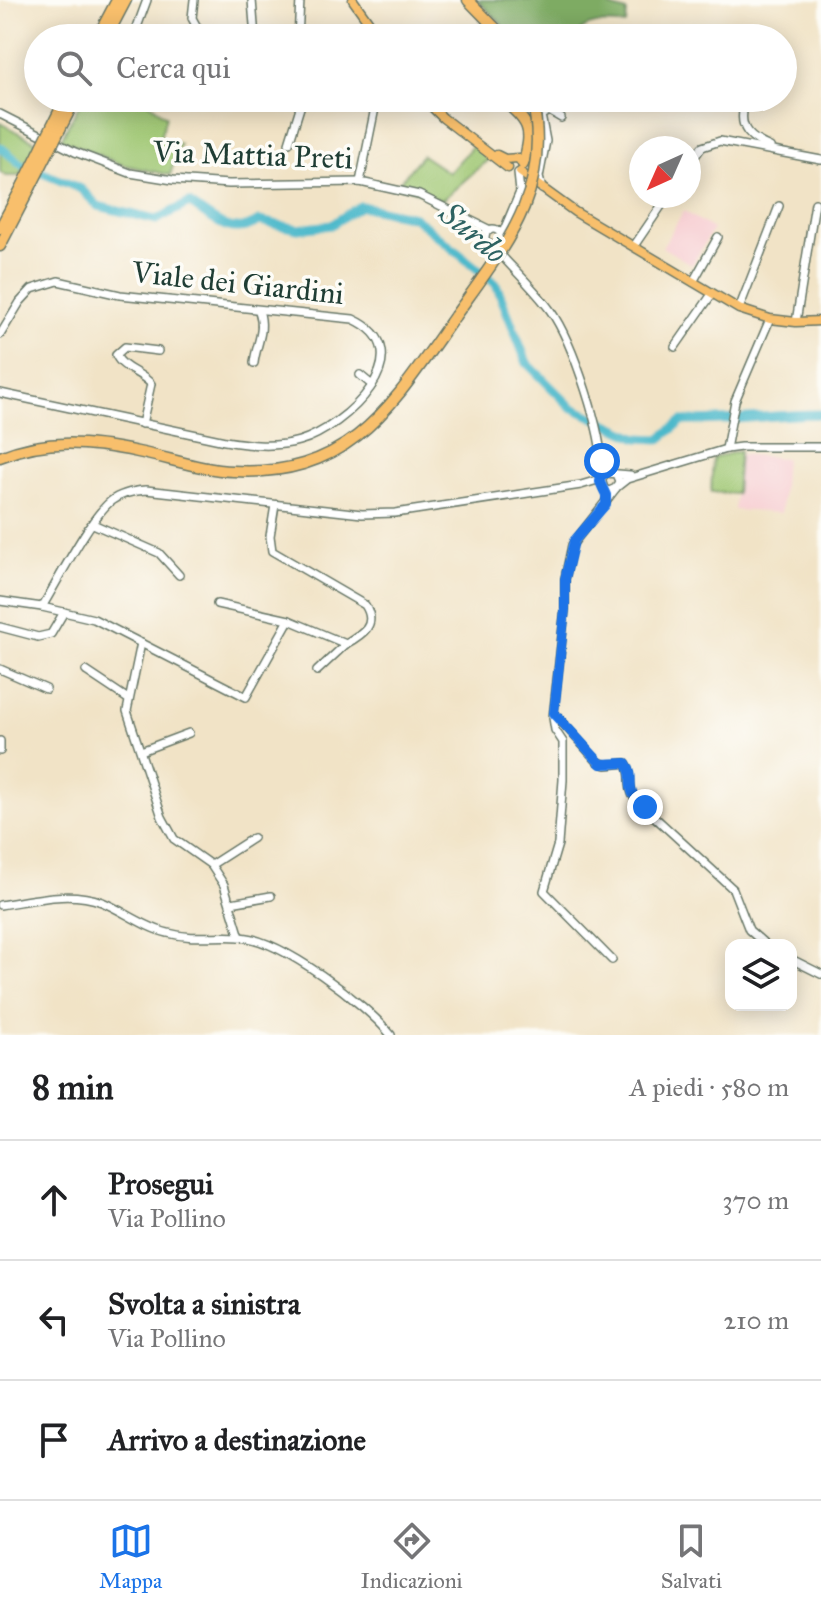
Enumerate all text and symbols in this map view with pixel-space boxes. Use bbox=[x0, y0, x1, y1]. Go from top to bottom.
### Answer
search box bbox=[24, 24, 797, 112]
icon: search bbox=[52, 46, 96, 90]
text: Cerca qui bbox=[116, 50, 230, 86]
street label: Via Mattia Preti bbox=[152, 133, 353, 176]
north arrow bbox=[629, 136, 701, 208]
water label: Surdo bbox=[431, 193, 515, 272]
street label: Viale dei Giardini bbox=[129, 254, 346, 312]
route start bbox=[584, 443, 620, 479]
route end bbox=[627, 789, 663, 825]
map controls bbox=[725, 939, 797, 1011]
button: layers bbox=[725, 939, 797, 1011]
text: 8 min bbox=[32, 1067, 114, 1108]
text: A piedi · 580 m bbox=[629, 1071, 789, 1103]
text: Prosegui bbox=[108, 1166, 213, 1202]
icon: ahead bbox=[32, 1178, 76, 1222]
text: 370 m bbox=[722, 1184, 789, 1216]
text: Via Pollino bbox=[108, 1202, 226, 1234]
text: Svolta a sinistra bbox=[108, 1286, 300, 1322]
icon: left bbox=[32, 1298, 76, 1342]
text: 210 m bbox=[723, 1304, 789, 1336]
text: Via Pollino bbox=[108, 1322, 226, 1354]
icon: arrive bbox=[32, 1418, 76, 1462]
text: Arrivo a destinazione bbox=[108, 1422, 366, 1458]
tab: Mappa bbox=[99, 1519, 162, 1594]
tab: Indicazioni bbox=[360, 1519, 463, 1594]
tab: Salvati bbox=[661, 1519, 722, 1594]

